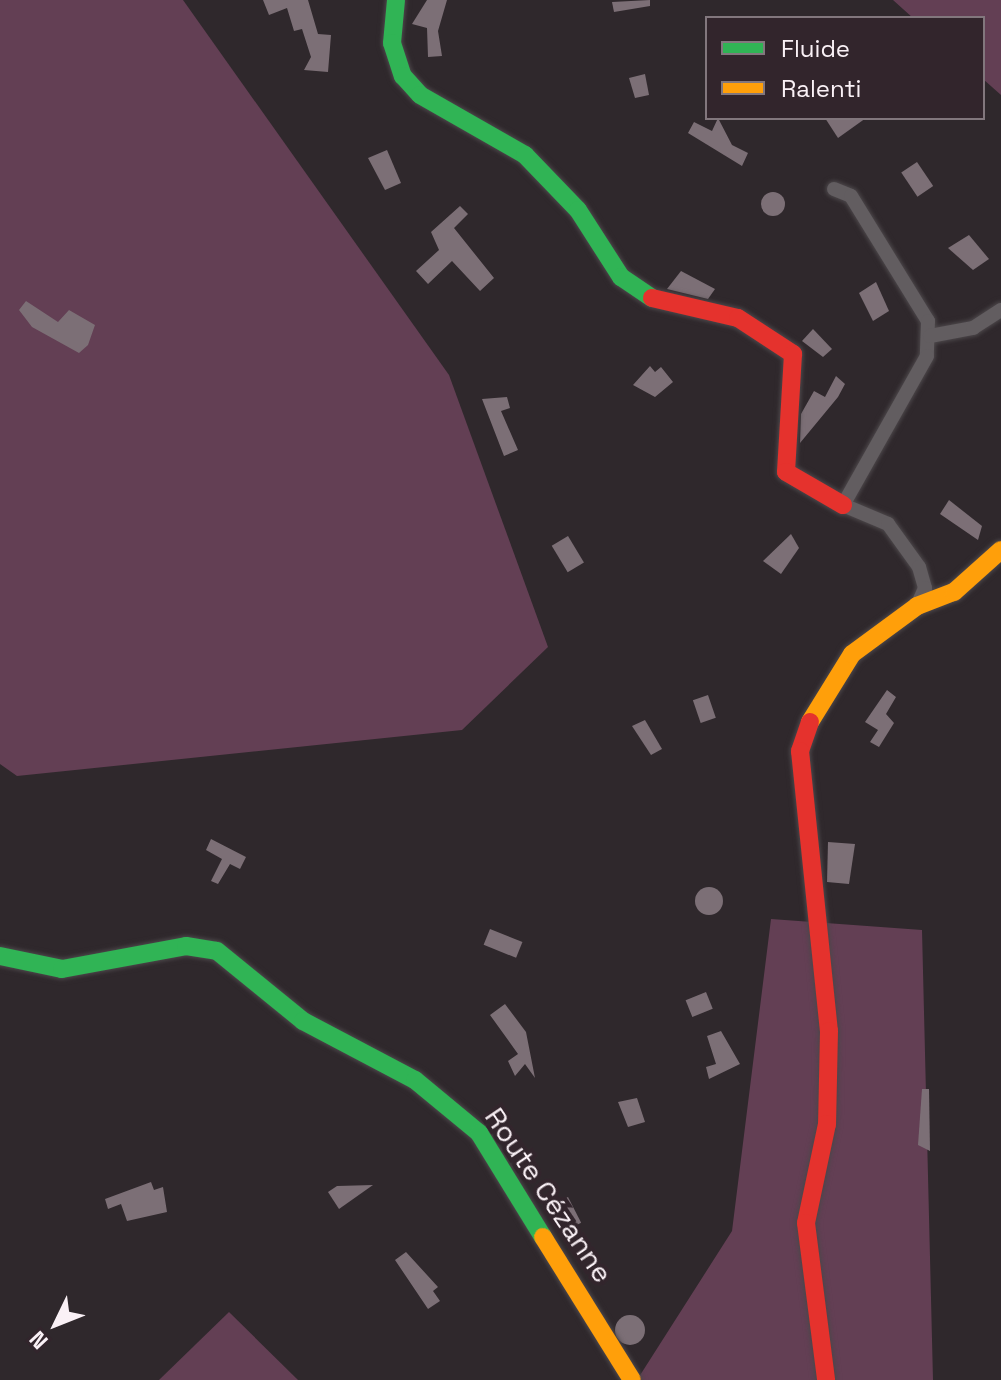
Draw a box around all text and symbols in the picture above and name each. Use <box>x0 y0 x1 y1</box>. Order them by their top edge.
legend <box>705 16 985 120</box>
text: Fluide <box>781 33 850 64</box>
text: Ralenti <box>781 73 861 104</box>
street label: Route Cézanne <box>478 1101 620 1289</box>
north arrow <box>16 1284 96 1364</box>
text: N <box>23 1325 54 1355</box>

